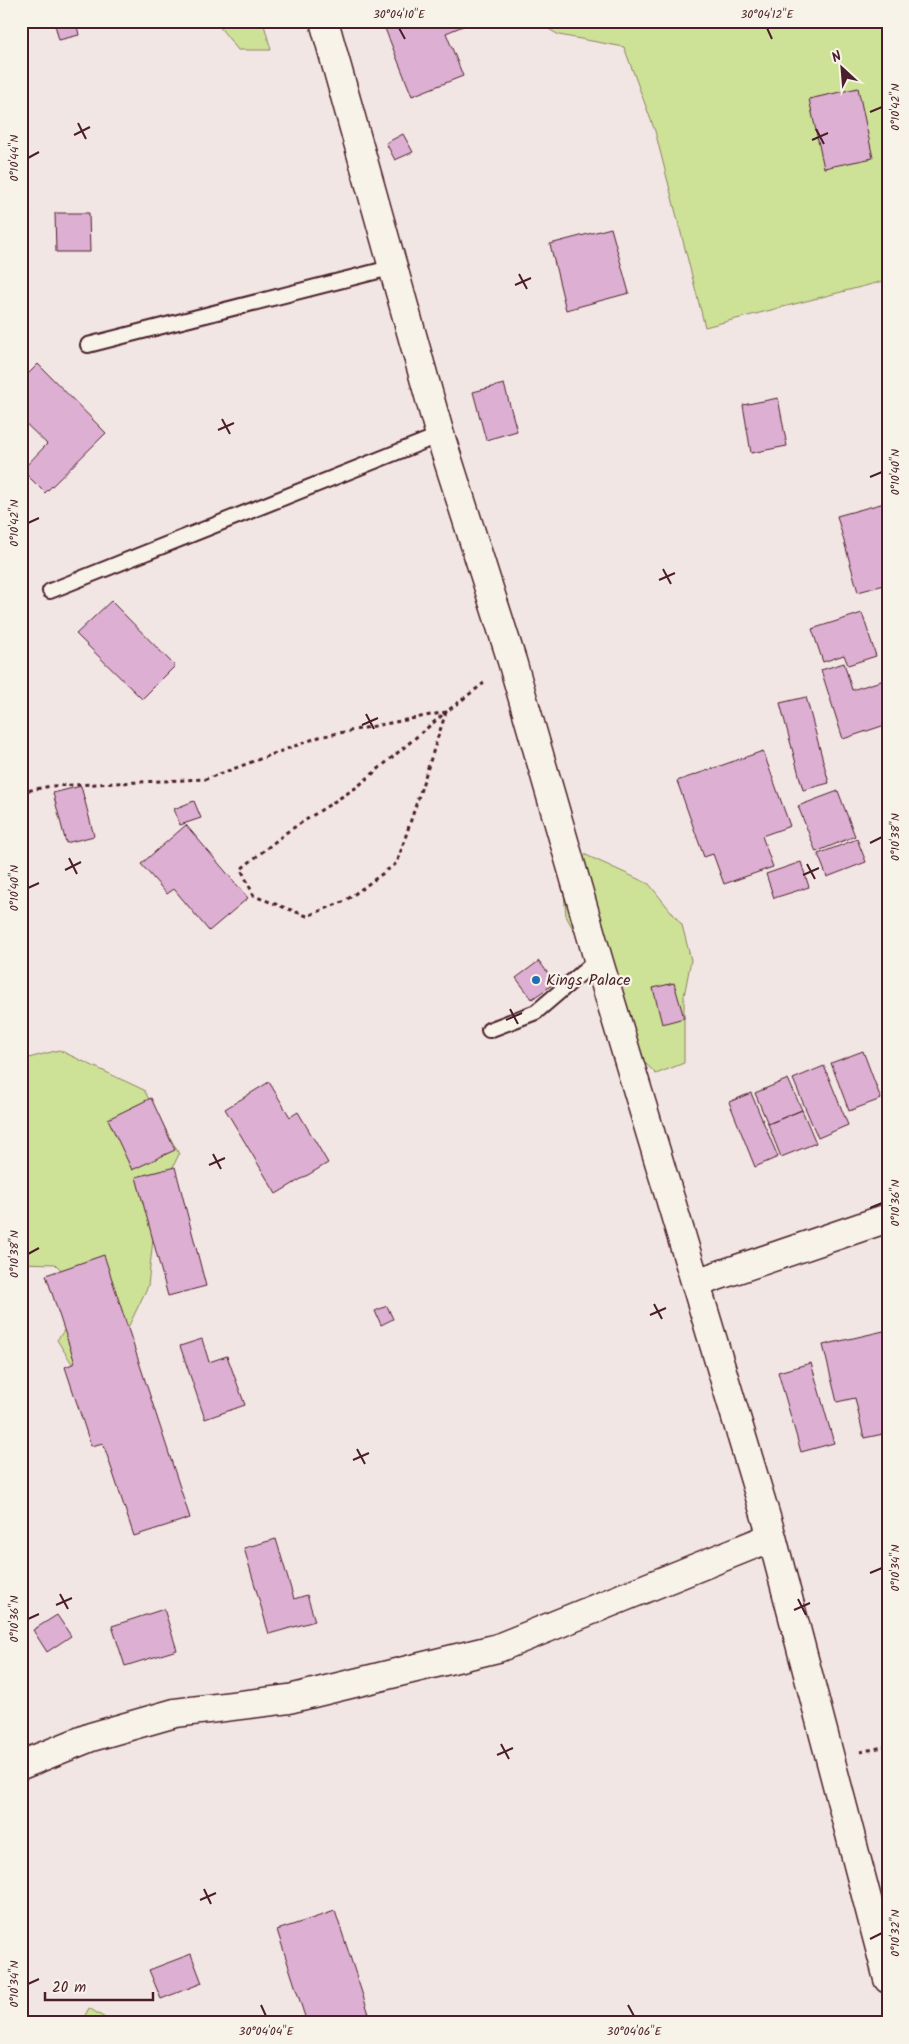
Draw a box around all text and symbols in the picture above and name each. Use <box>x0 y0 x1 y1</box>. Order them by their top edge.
text: 30°04'10"E <box>373 5 426 24</box>
text: 30°04'12"E <box>740 5 794 24</box>
north arrow <box>816 42 866 92</box>
text: N <box>828 45 846 69</box>
text: 0°10'42"N <box>886 83 905 131</box>
text: 0°10'44"N <box>5 135 24 181</box>
text: 0°10'40"N <box>886 449 905 495</box>
text: 0°10'42"N <box>5 499 24 547</box>
text: 0°10'38"N <box>886 813 905 861</box>
text: 0°10'40"N <box>5 865 24 911</box>
place label: Kings Palace <box>546 968 631 993</box>
marker: Kings Palace <box>530 974 542 986</box>
text: 0°10'36"N <box>886 1179 905 1227</box>
text: 0°10'38"N <box>5 1230 24 1278</box>
text: 0°10'34"N <box>886 1544 905 1592</box>
text: 0°10'36"N <box>5 1595 24 1643</box>
text: 0°10'32"N <box>886 1909 905 1957</box>
text: 0°10'34"N <box>5 1960 24 2008</box>
scale bar <box>45 1969 152 2001</box>
text: 20 m <box>52 1976 86 2000</box>
text: 30°04'04"E <box>239 2022 294 2041</box>
text: 30°04'06"E <box>607 2022 662 2041</box>

